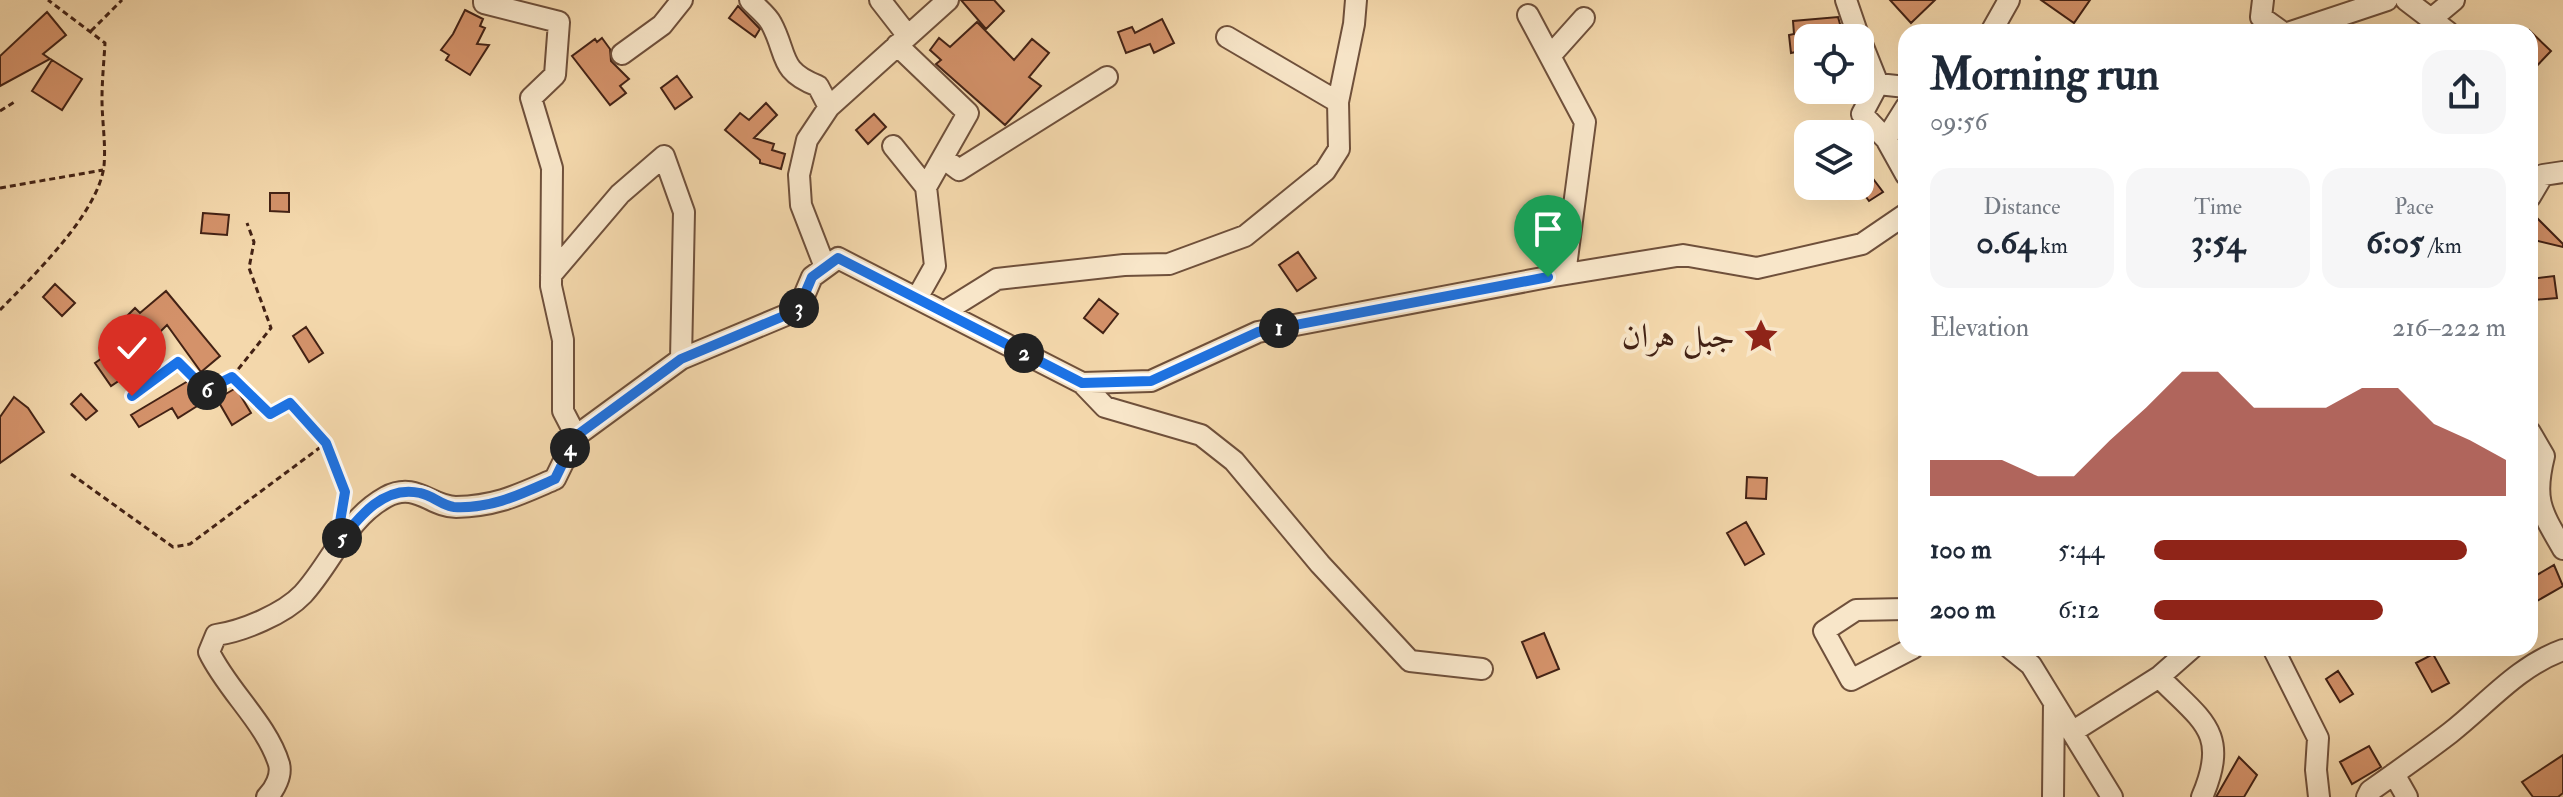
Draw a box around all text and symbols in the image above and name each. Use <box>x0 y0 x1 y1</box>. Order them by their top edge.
map controls <box>1794 24 1874 200</box>
button: locate <box>1794 24 1874 104</box>
text: Morning run <box>1930 48 2159 103</box>
button: share <box>2422 50 2506 134</box>
text: 09:56 <box>1930 106 1988 138</box>
button: layers <box>1794 120 1874 200</box>
text: Distance <box>1984 193 2060 221</box>
text: Time <box>2194 193 2242 221</box>
text: Pace <box>2394 193 2434 221</box>
pin <box>1514 195 1582 277</box>
icon: arrive <box>1526 207 1570 251</box>
text: 0.64 <box>1976 221 2036 264</box>
text: 3:54 <box>2191 221 2245 264</box>
text: 6:05 <box>2366 221 2424 264</box>
text: km <box>2036 232 2068 260</box>
text: /km <box>2424 232 2462 260</box>
pin: 3 <box>779 288 819 328</box>
text: 3 <box>795 294 803 322</box>
pin: 1 <box>1259 308 1299 348</box>
text: Elevation <box>1930 312 2029 344</box>
text: 216–222 m <box>2392 312 2506 344</box>
pin <box>98 314 166 396</box>
text: 1 <box>1275 314 1283 342</box>
place label: جبل هران <box>1622 315 1735 359</box>
place icon: جبل هران <box>1742 317 1780 355</box>
icon: check <box>110 326 154 370</box>
pin: 2 <box>1004 333 1044 373</box>
text: 2 <box>1018 339 1030 367</box>
pin: 6 <box>187 370 227 410</box>
text: 6 <box>201 376 213 404</box>
pin: 4 <box>550 428 590 468</box>
text: 4 <box>564 434 576 462</box>
pin: 5 <box>322 518 362 558</box>
text: 5 <box>337 524 347 552</box>
text: 100 m <box>1930 534 1991 566</box>
text: 5:44 <box>2058 534 2104 566</box>
text: 200 m <box>1930 594 1995 626</box>
text: 6:12 <box>2058 594 2100 626</box>

